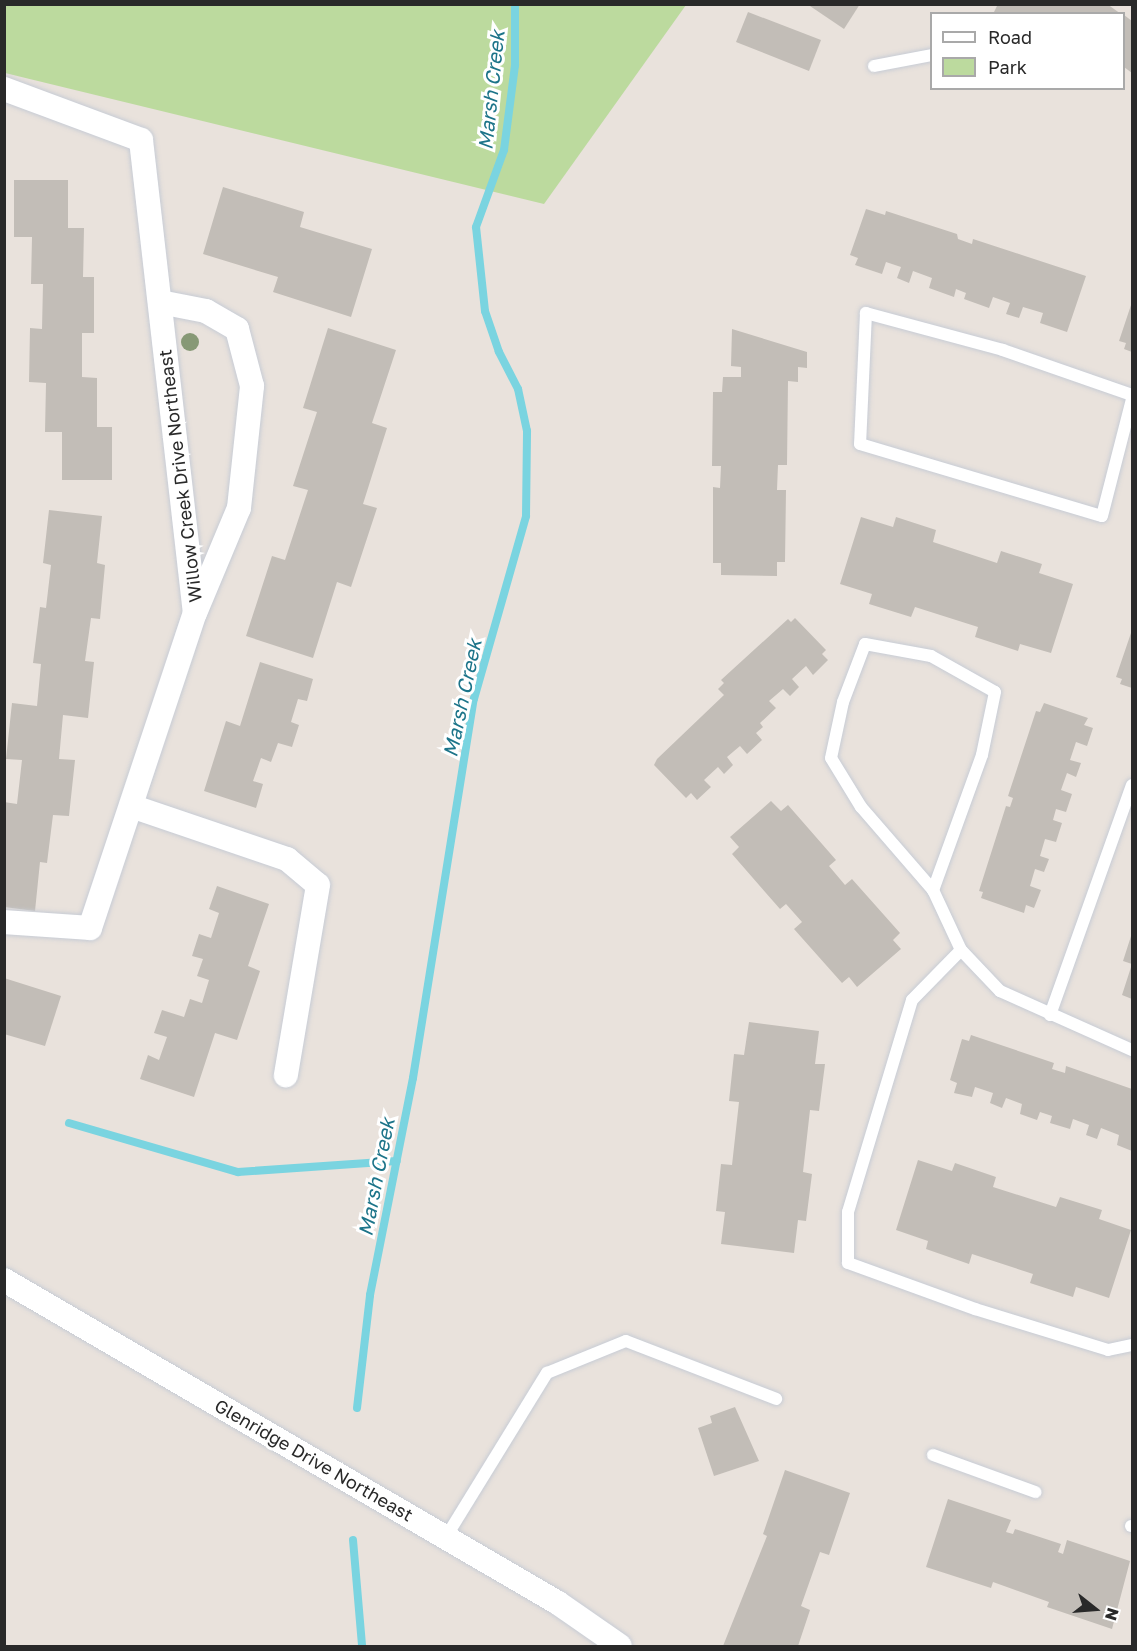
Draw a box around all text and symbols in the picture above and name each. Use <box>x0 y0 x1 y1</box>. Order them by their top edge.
legend <box>930 12 1125 90</box>
text: Road <box>988 26 1032 48</box>
water label: Marsh Creek <box>473 29 509 151</box>
text: Park <box>988 56 1027 78</box>
street label: Willow Creek Drive Northeast <box>154 348 206 604</box>
water label: Marsh Creek <box>438 637 486 759</box>
water label: Marsh Creek <box>353 1116 399 1238</box>
street label: Glenridge Drive Northeast <box>211 1394 417 1526</box>
north arrow <box>1065 1579 1125 1639</box>
text: N <box>1101 1606 1124 1623</box>

